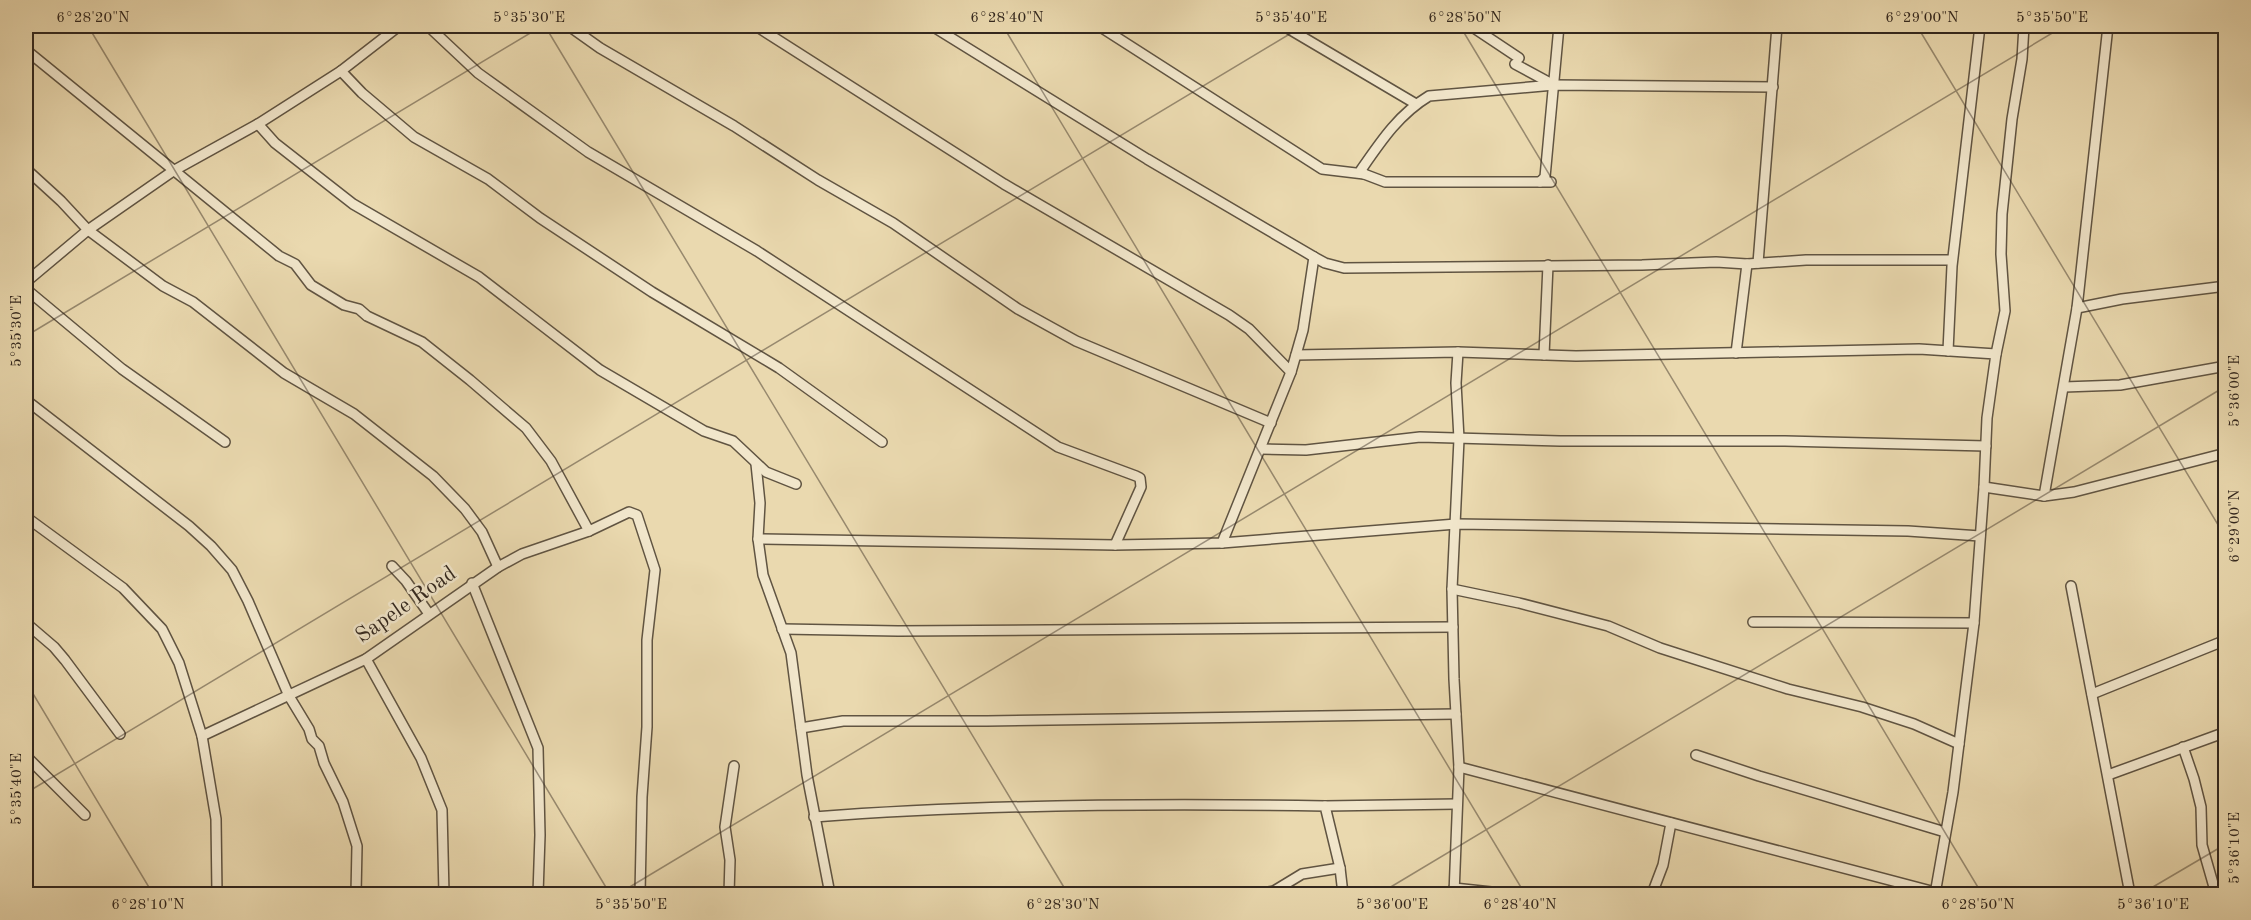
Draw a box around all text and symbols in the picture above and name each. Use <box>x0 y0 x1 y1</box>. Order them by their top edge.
text: 6°28'20"N <box>56 11 130 26</box>
text: 5°35'30"E <box>493 11 565 26</box>
text: 6°28'40"N <box>970 11 1044 26</box>
text: 5°35'40"E <box>1255 11 1327 26</box>
text: 6°28'50"N <box>1428 11 1502 26</box>
text: 6°29'00"N <box>1885 11 1959 26</box>
text: 5°35'50"E <box>2016 11 2088 26</box>
text: 5°35'30"E <box>10 295 25 367</box>
text: 5°36'00"E <box>2228 355 2243 427</box>
text: 6°29'00"N <box>2228 489 2243 563</box>
street label: Sapele Road <box>352 562 460 648</box>
text: 5°35'40"E <box>10 753 25 825</box>
text: 5°36'10"E <box>2228 812 2243 884</box>
text: 6°28'10"N <box>111 898 185 913</box>
text: 5°35'50"E <box>595 898 667 913</box>
text: 6°28'30"N <box>1026 898 1100 913</box>
text: 5°36'00"E <box>1356 898 1428 913</box>
text: 6°28'40"N <box>1483 898 1557 913</box>
text: 6°28'50"N <box>1941 898 2015 913</box>
text: 5°36'10"E <box>2117 898 2189 913</box>

